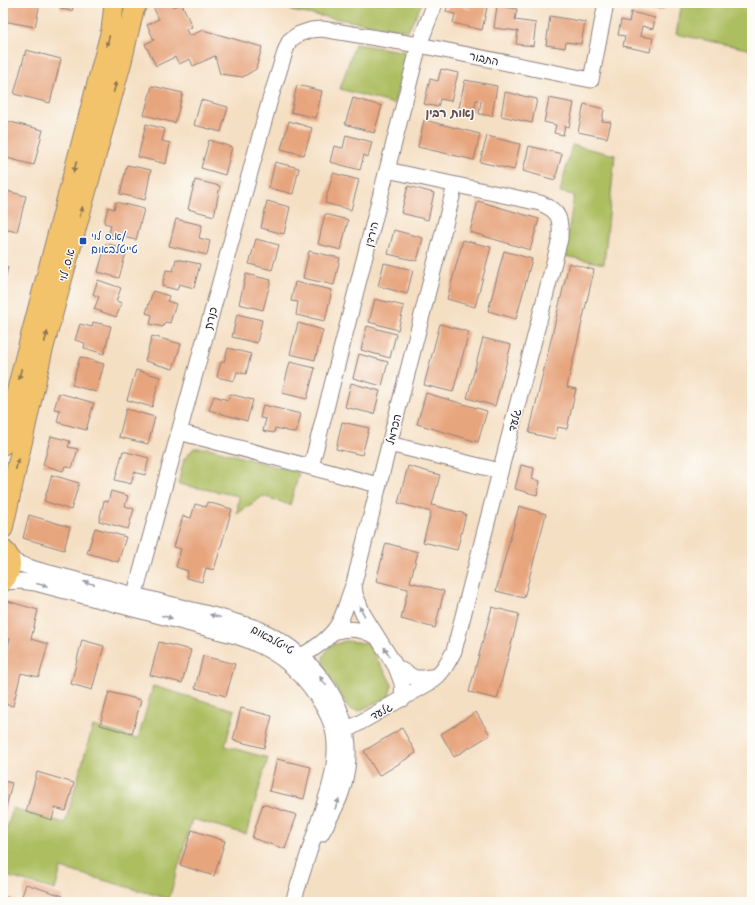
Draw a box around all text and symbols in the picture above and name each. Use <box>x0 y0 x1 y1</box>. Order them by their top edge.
one-way arrow <box>104 35 110 48</box>
street label: התבור <box>468 47 500 69</box>
one-way arrow <box>112 80 118 92</box>
district label: נאות רבין <box>426 103 475 121</box>
one-way arrow <box>71 161 77 173</box>
one-way arrow <box>78 206 84 218</box>
street label: הירדן <box>360 220 382 248</box>
place label: א.ס לוי/ טייטלבאום <box>91 227 138 257</box>
marker: א.ס לוי/ טייטלבאום <box>78 236 88 246</box>
street label: א.ס. לוי <box>53 246 79 283</box>
street label: כנרת <box>199 305 221 331</box>
one-way arrow <box>44 331 50 344</box>
one-way arrow <box>17 368 23 380</box>
street label: גלעד <box>503 406 525 433</box>
street label: הכרמל <box>381 412 405 446</box>
one-way arrow <box>14 458 20 470</box>
one-way arrow <box>83 580 95 586</box>
one-way arrow <box>36 582 48 588</box>
one-way arrow <box>359 606 365 617</box>
one-way arrow <box>209 612 221 618</box>
one-way arrow <box>161 615 174 621</box>
street label: טייטלבאום <box>248 620 298 658</box>
one-way arrow <box>383 646 390 658</box>
one-way arrow <box>319 676 327 687</box>
street label: גלעד <box>367 698 395 724</box>
one-way arrow <box>334 798 340 809</box>

